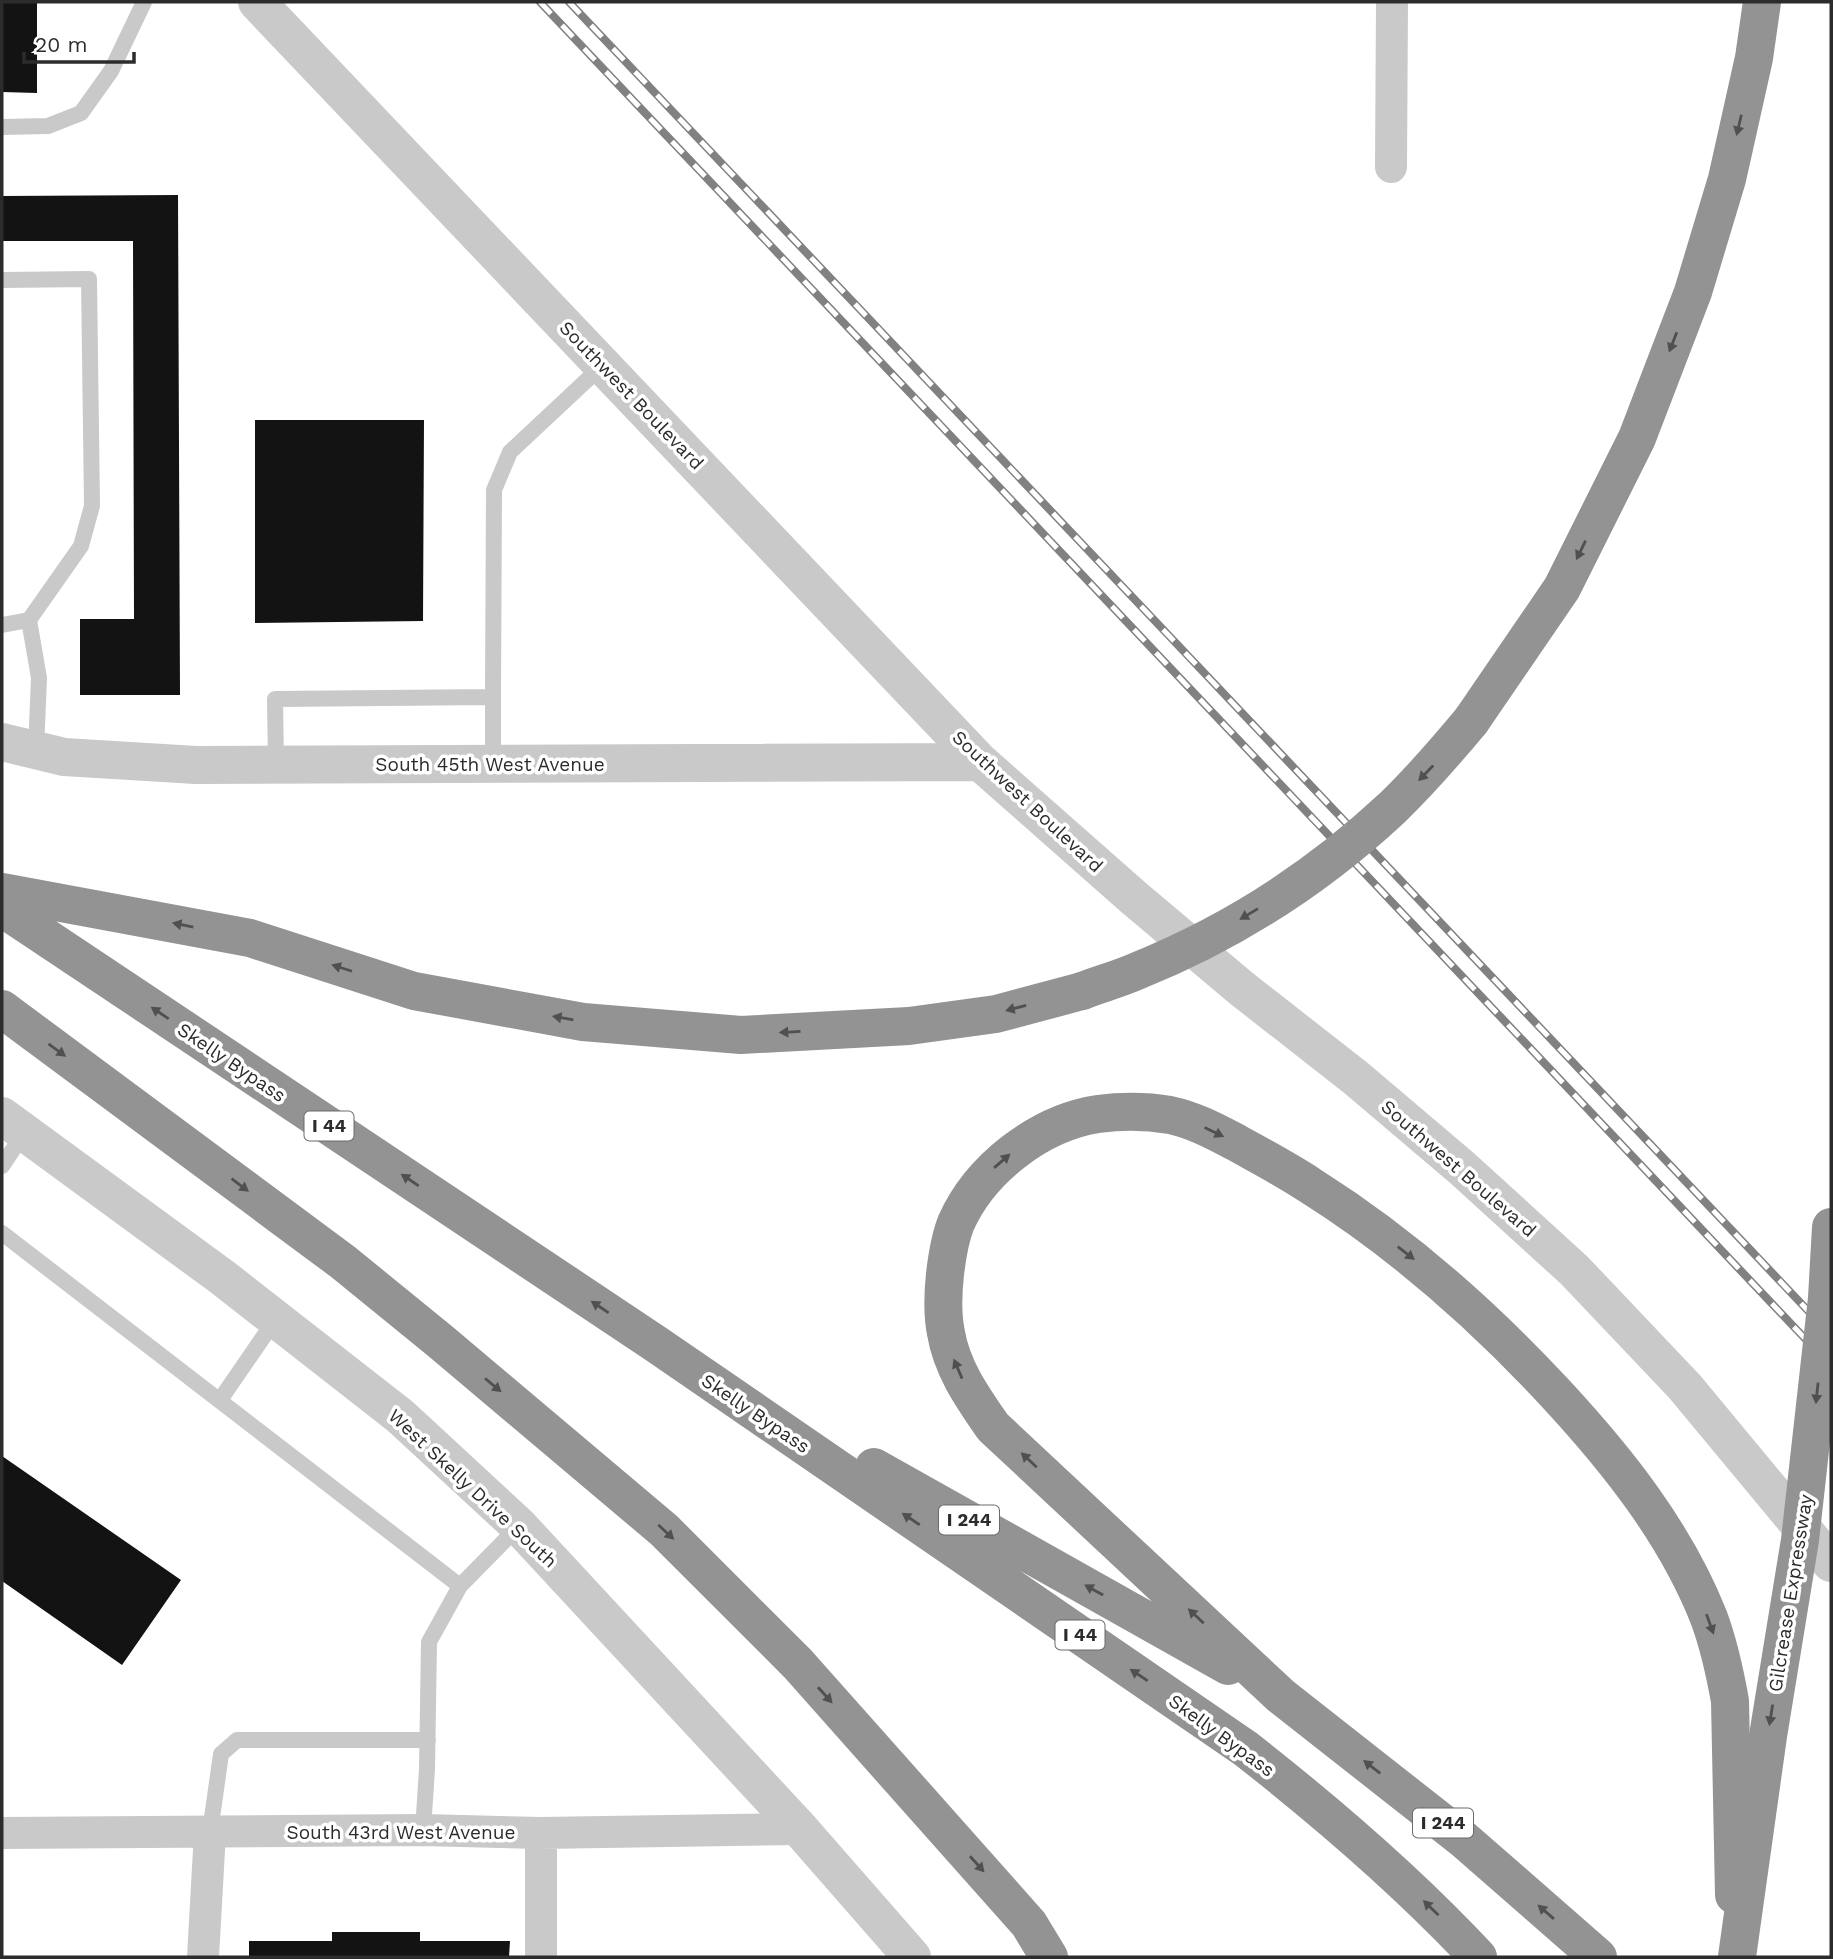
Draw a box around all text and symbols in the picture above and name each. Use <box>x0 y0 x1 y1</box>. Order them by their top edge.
scale bar <box>24 21 135 65</box>
text: 20 m <box>35 32 87 57</box>
one-way arrow <box>1733 114 1744 136</box>
street label: Southwest Boulevard <box>555 316 709 474</box>
one-way arrow <box>1668 332 1679 353</box>
one-way arrow <box>1576 540 1587 560</box>
street label: Southwest Boulevard <box>948 726 1108 877</box>
street label: South 45th West Avenue <box>375 753 605 776</box>
one-way arrow <box>1418 764 1435 781</box>
one-way arrow <box>1240 908 1259 921</box>
one-way arrow <box>171 920 193 931</box>
one-way arrow <box>331 962 352 973</box>
one-way arrow <box>1005 1004 1026 1014</box>
one-way arrow <box>151 1006 169 1020</box>
one-way arrow <box>552 1012 574 1023</box>
street label: Skelly Bypass <box>173 1018 290 1107</box>
one-way arrow <box>779 1027 801 1038</box>
one-way arrow <box>48 1043 66 1057</box>
street label: Southwest Boulevard <box>1377 1095 1541 1242</box>
road number: I 44 <box>304 1112 354 1140</box>
one-way arrow <box>1204 1126 1224 1137</box>
one-way arrow <box>994 1154 1011 1169</box>
one-way arrow <box>401 1173 419 1187</box>
one-way arrow <box>230 1178 249 1192</box>
one-way arrow <box>1396 1246 1414 1261</box>
one-way arrow <box>590 1300 609 1313</box>
one-way arrow <box>952 1359 964 1379</box>
street label: Skelly Bypass <box>697 1369 814 1458</box>
one-way arrow <box>484 1377 501 1392</box>
one-way arrow <box>1811 1382 1822 1404</box>
street label: West Skelly Drive South <box>384 1404 562 1573</box>
one-way arrow <box>1021 1453 1038 1469</box>
street label: Gilcrease Expressway <box>1764 1493 1817 1693</box>
road number: I 244 <box>939 1506 999 1534</box>
one-way arrow <box>901 1513 920 1526</box>
one-way arrow <box>657 1524 674 1540</box>
one-way arrow <box>1084 1584 1103 1596</box>
one-way arrow <box>1187 1607 1204 1624</box>
one-way arrow <box>1705 1613 1716 1634</box>
road number: I 44 <box>1056 1620 1104 1650</box>
one-way arrow <box>1129 1669 1148 1682</box>
one-way arrow <box>817 1686 833 1704</box>
street label: Skelly Bypass <box>1164 1689 1279 1782</box>
one-way arrow <box>1765 1704 1776 1726</box>
one-way arrow <box>1363 1759 1381 1774</box>
road number: I 244 <box>1413 1809 1473 1838</box>
street label: South 43rd West Avenue <box>286 1821 516 1844</box>
one-way arrow <box>968 1856 984 1873</box>
one-way arrow <box>1422 1900 1440 1916</box>
one-way arrow <box>1538 1905 1555 1920</box>

